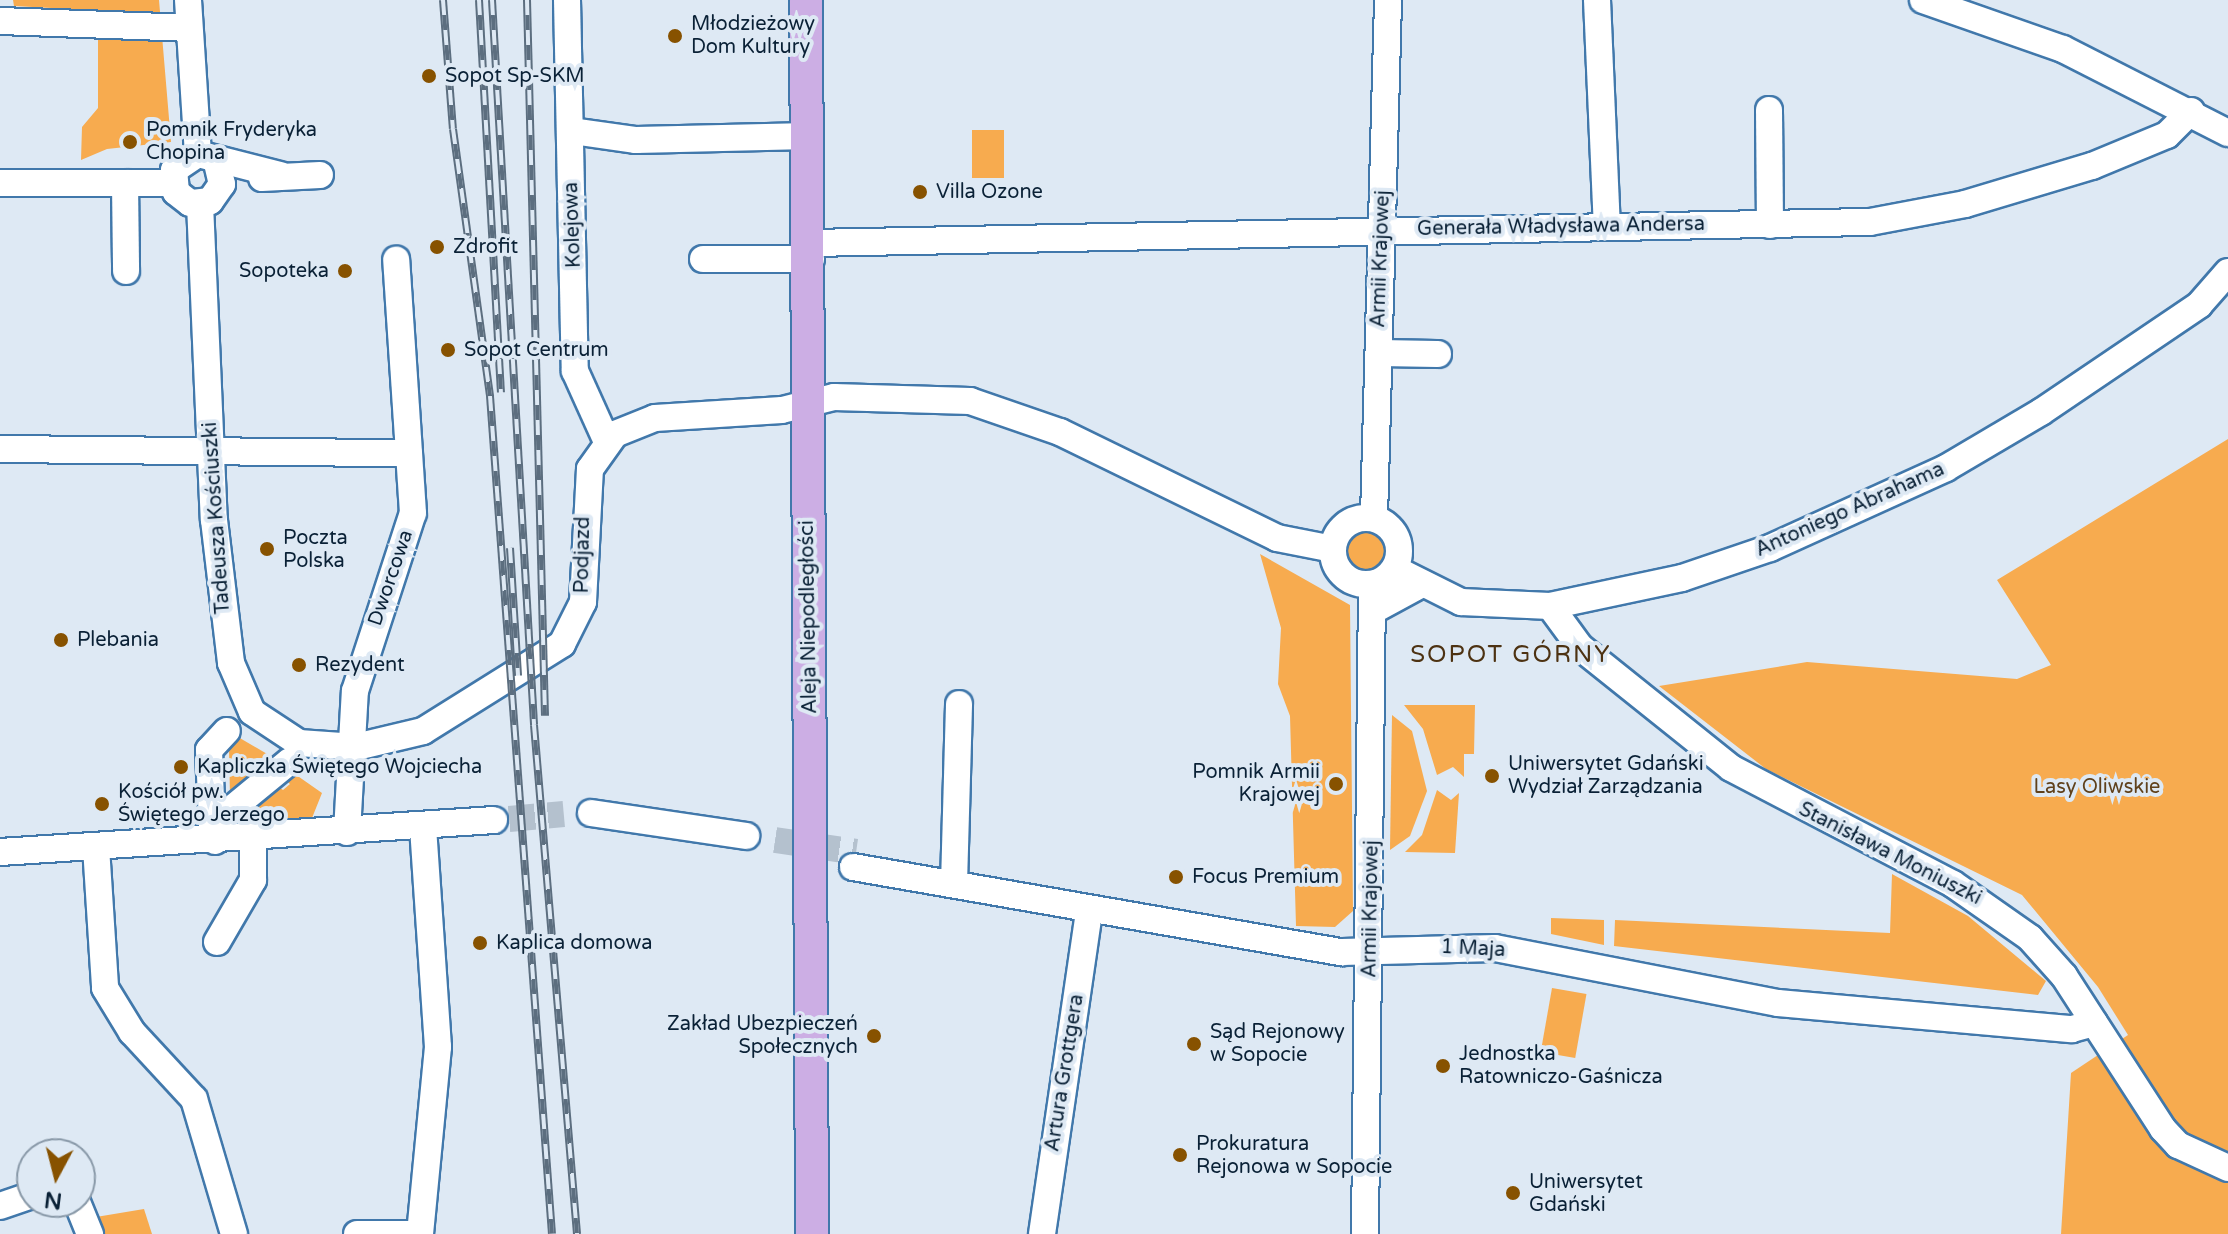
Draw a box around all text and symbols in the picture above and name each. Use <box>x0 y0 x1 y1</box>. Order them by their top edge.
place label: Młodzieżowy Dom Kultury <box>691 12 815 59</box>
marker: Młodzieżowy Dom Kultury <box>666 27 684 45</box>
place label: Sopot Sp-SKM <box>445 64 585 88</box>
marker: Sopot Sp-SKM <box>420 67 438 85</box>
place label: Pomnik Fryderyka Chopina <box>146 118 317 165</box>
marker: Pomnik Fryderyka Chopina <box>121 133 139 151</box>
place label: Villa Ozone <box>936 180 1043 204</box>
street label: Kolejowa <box>560 182 586 268</box>
marker: Villa Ozone <box>911 183 929 201</box>
street label: Armii Krajowej <box>1367 190 1395 328</box>
street label: Generała Władysława Andersa <box>1417 212 1705 242</box>
place label: Zdrofit <box>453 235 518 259</box>
marker: Zdrofit <box>428 238 446 256</box>
place label: Sopoteka <box>239 259 329 283</box>
marker: Sopoteka <box>336 262 354 280</box>
place label: Sopot Centrum <box>464 338 609 362</box>
marker: Sopot Centrum <box>439 341 457 359</box>
street label: Tadeusza Kościuszki <box>198 421 236 615</box>
street label: Antoniego Abrahama <box>1752 458 1948 562</box>
street label: Podjazd <box>570 516 596 594</box>
street label: Aleja Niepodległości <box>795 520 823 714</box>
place label: Poczta Polska <box>283 526 348 573</box>
street label: Dworcowa <box>363 527 419 629</box>
marker: Poczta Polska <box>258 540 276 558</box>
place label: Plebania <box>77 628 159 652</box>
marker: Plebania <box>52 631 70 649</box>
district label: SOPOT GÓRNY <box>1410 641 1612 669</box>
place label: Rezydent <box>315 653 405 677</box>
marker: Rezydent <box>290 656 308 674</box>
place label: Uniwersytet Gdański Wydział Zarządzania <box>1508 752 1704 799</box>
place label: Kapliczka Świętego Wojciecha <box>197 755 482 779</box>
marker: Kapliczka Świętego Wojciecha <box>172 758 190 776</box>
place label: Pomnik Armii Krajowej <box>1192 760 1320 807</box>
marker: Uniwersytet Gdański Wydział Zarządzania <box>1483 767 1501 785</box>
marker: Pomnik Armii Krajowej <box>1327 775 1345 793</box>
park label: Lasy Oliwskie <box>2034 775 2160 799</box>
place label: Kościół pw. Świętego Jerzego <box>118 780 285 827</box>
marker: Kościół pw. Świętego Jerzego <box>93 795 111 813</box>
street label: Stanisława Moniuszki <box>1795 797 1985 911</box>
street label: Armii Krajowej <box>1358 840 1384 978</box>
place label: Focus Premium <box>1192 865 1339 889</box>
marker: Focus Premium <box>1167 868 1185 886</box>
place label: Kaplica domowa <box>496 931 652 955</box>
marker: Kaplica domowa <box>471 934 489 952</box>
street label: 1 Maja <box>1440 935 1506 963</box>
street label: Artura Grottgera <box>1041 993 1089 1153</box>
place label: Zakład Ubezpieczeń Społecznych <box>667 1012 858 1059</box>
place label: Sąd Rejonowy w Sopocie <box>1210 1020 1345 1067</box>
marker: Zakład Ubezpieczeń Społecznych <box>865 1027 883 1045</box>
marker: Sąd Rejonowy w Sopocie <box>1185 1035 1203 1053</box>
place label: Jednostka Ratowniczo-Gaśnicza <box>1459 1042 1663 1089</box>
marker: Jednostka Ratowniczo-Gaśnicza <box>1434 1057 1452 1075</box>
place label: Prokuratura Rejonowa w Sopocie <box>1196 1132 1392 1179</box>
north arrow <box>16 1138 96 1218</box>
marker: Prokuratura Rejonowa w Sopocie <box>1171 1146 1189 1164</box>
place label: Uniwersytet Gdański <box>1529 1170 1643 1217</box>
marker: Uniwersytet Gdański <box>1504 1184 1522 1202</box>
text: N <box>43 1186 64 1214</box>

